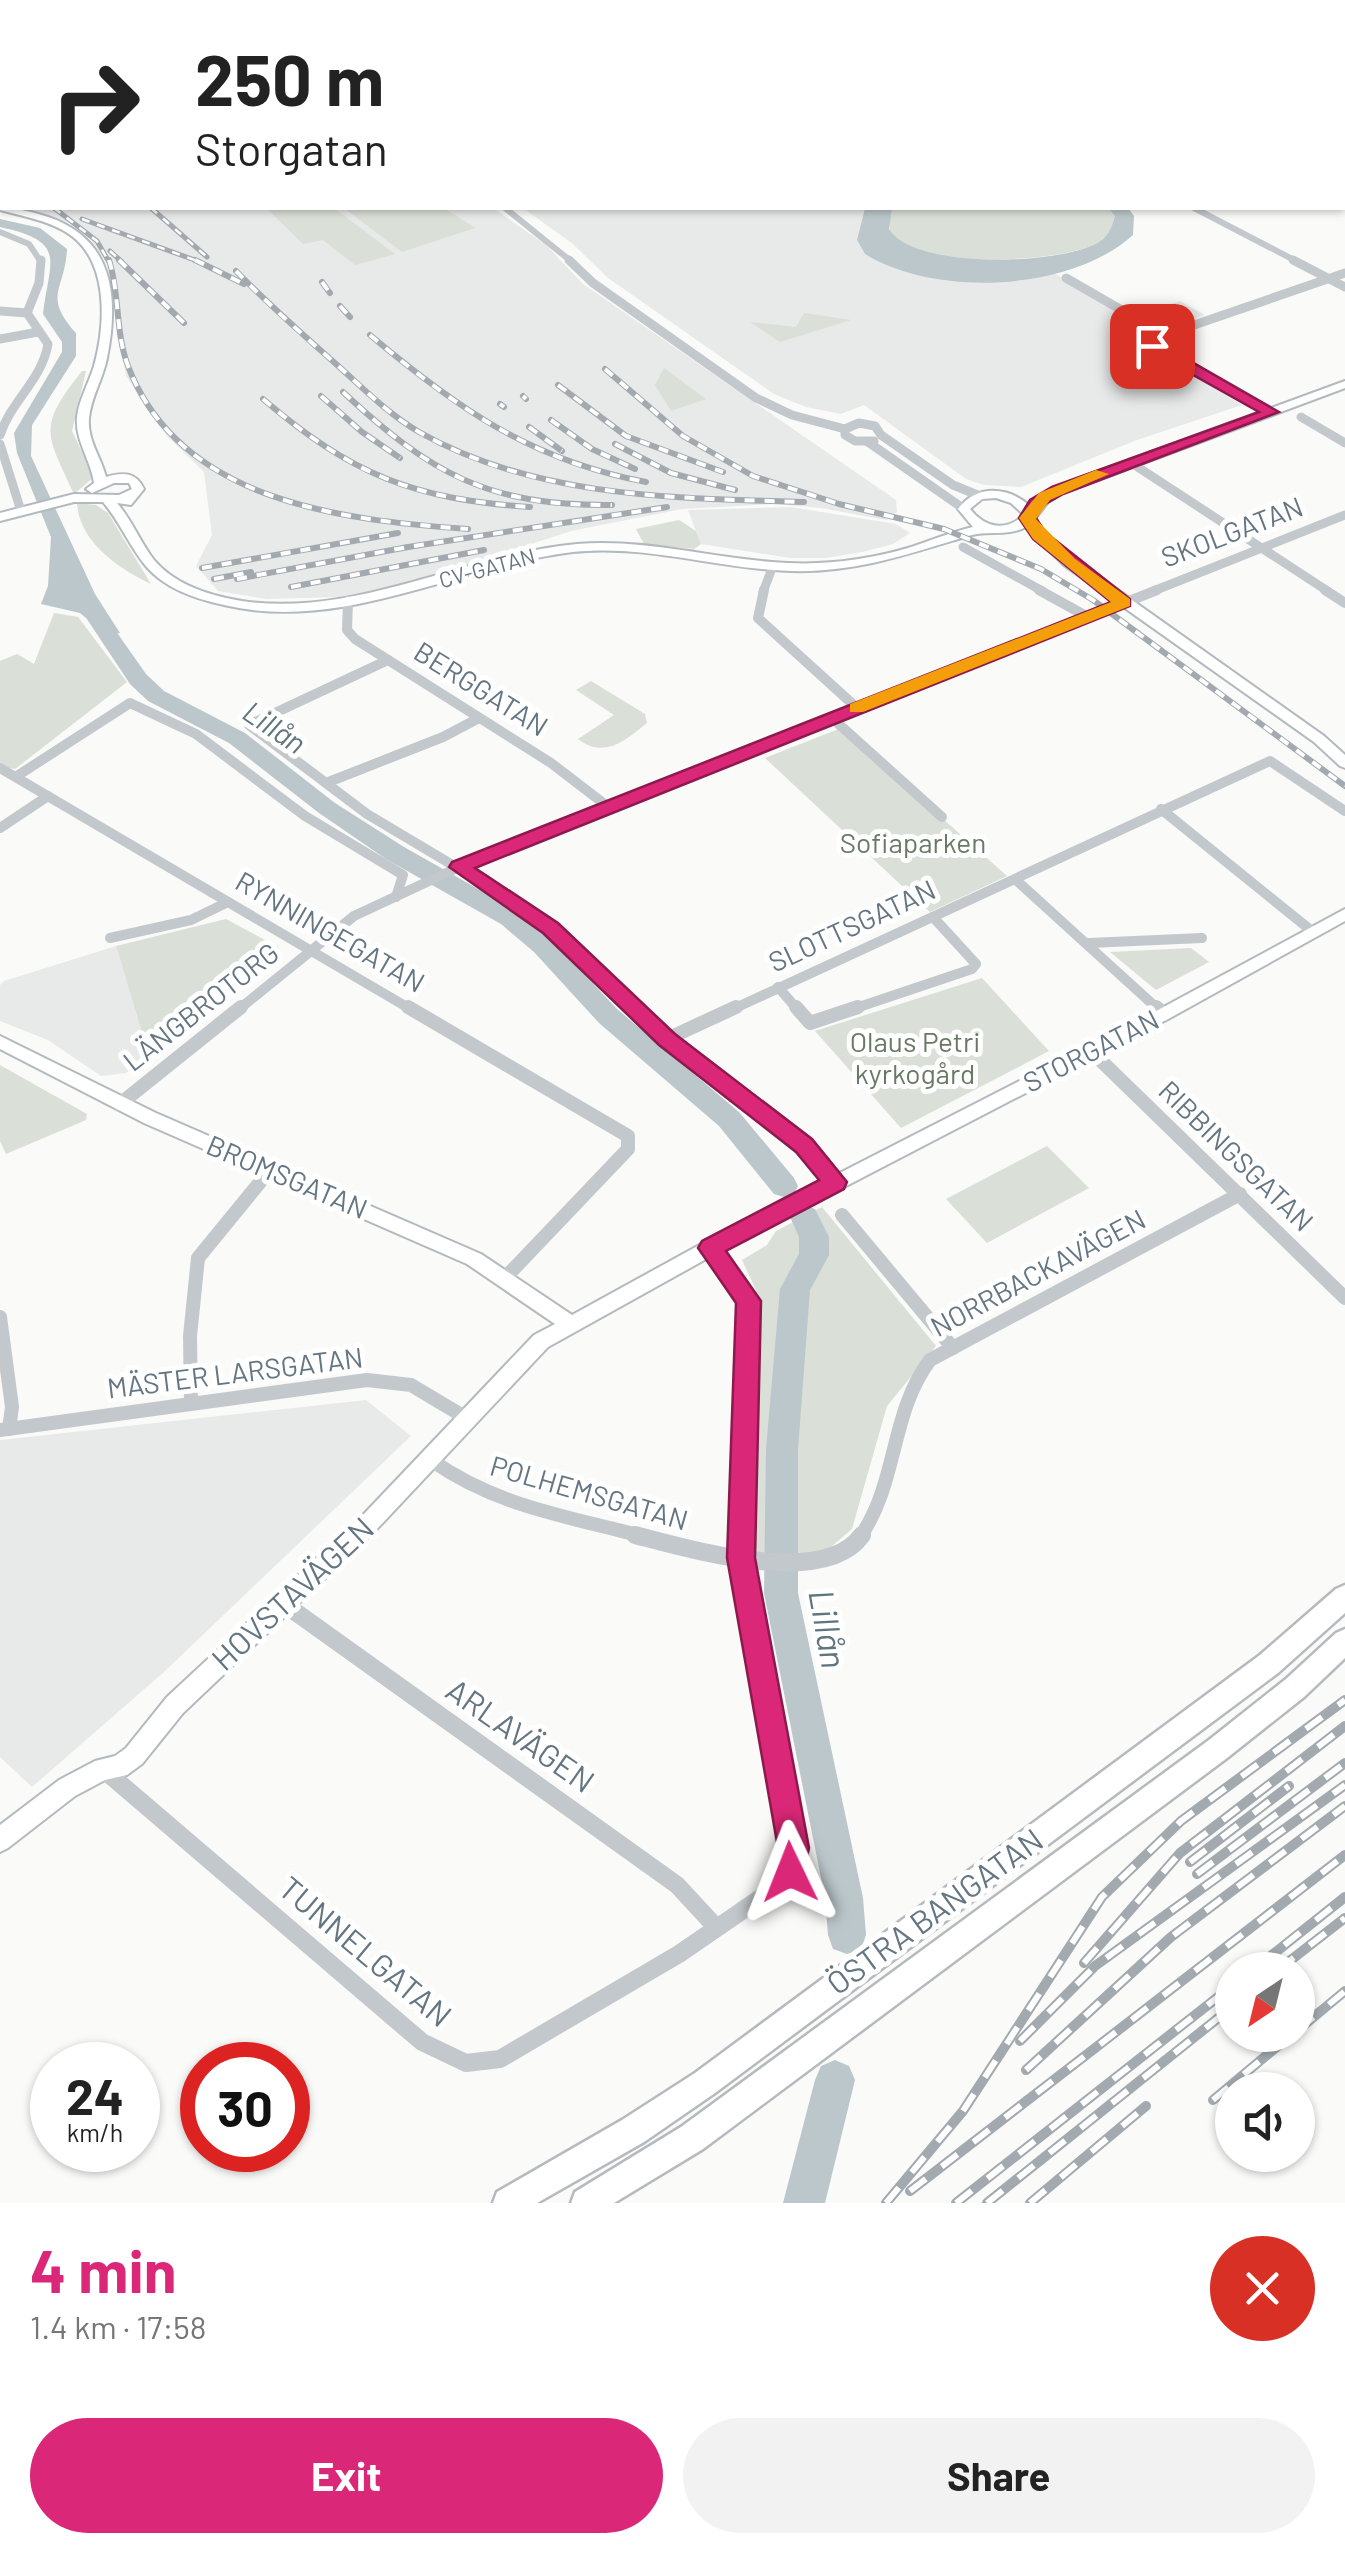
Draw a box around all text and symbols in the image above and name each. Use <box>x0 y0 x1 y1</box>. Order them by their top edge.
text: 250 m <box>195 36 384 120</box>
icon: right <box>30 40 160 170</box>
text: Storgatan <box>195 121 388 175</box>
pin <box>1110 304 1195 389</box>
icon: arrive <box>1125 319 1180 374</box>
street label: SKOLGATAN <box>1156 489 1307 574</box>
street label: CV-GATAN <box>436 542 538 592</box>
street label: BERGGATAN <box>408 634 555 743</box>
water label: Lillån <box>237 692 313 760</box>
park label: Sofiaparken <box>840 825 986 859</box>
street label: RYNNINGEGATAN <box>230 863 431 999</box>
street label: SLOTTSGATAN <box>763 872 940 979</box>
street label: LÄNGBROTORG <box>116 935 285 1078</box>
street label: STORGATAN <box>1017 1001 1164 1099</box>
park label: Olaus Petri kyrkogård <box>850 1024 980 1090</box>
street label: RIBBINGSGATAN <box>1152 1073 1321 1238</box>
street label: BROMSGATAN <box>202 1127 373 1225</box>
street label: NORRBACKAVÄGEN <box>924 1201 1151 1343</box>
street label: MÄSTER LARSGATAN <box>105 1339 365 1405</box>
street label: POLHEMSGATAN <box>486 1448 692 1537</box>
street label: HOVSTAVÄGEN <box>203 1508 380 1677</box>
water label: Lillån <box>801 1586 857 1671</box>
street label: ARLAVÄGEN <box>440 1669 602 1799</box>
street label: ÖSTRA BANGATAN <box>818 1819 1049 2001</box>
position arrow <box>738 1820 842 1924</box>
street label: TUNNELGATAN <box>272 1867 460 2034</box>
north arrow <box>1215 1952 1315 2052</box>
map controls <box>1215 1952 1315 2172</box>
speed limit sign: 30 <box>180 2042 310 2172</box>
text: 24 <box>66 2065 124 2125</box>
button: sound <box>1215 2072 1315 2172</box>
text: km/h <box>67 2117 123 2147</box>
text: 4 min <box>30 2233 177 2305</box>
button: close <box>1210 2236 1315 2341</box>
text: 1.4 km · 17:58 <box>30 2307 206 2345</box>
button: Exit <box>30 2418 663 2533</box>
button: Share <box>683 2418 1315 2533</box>

